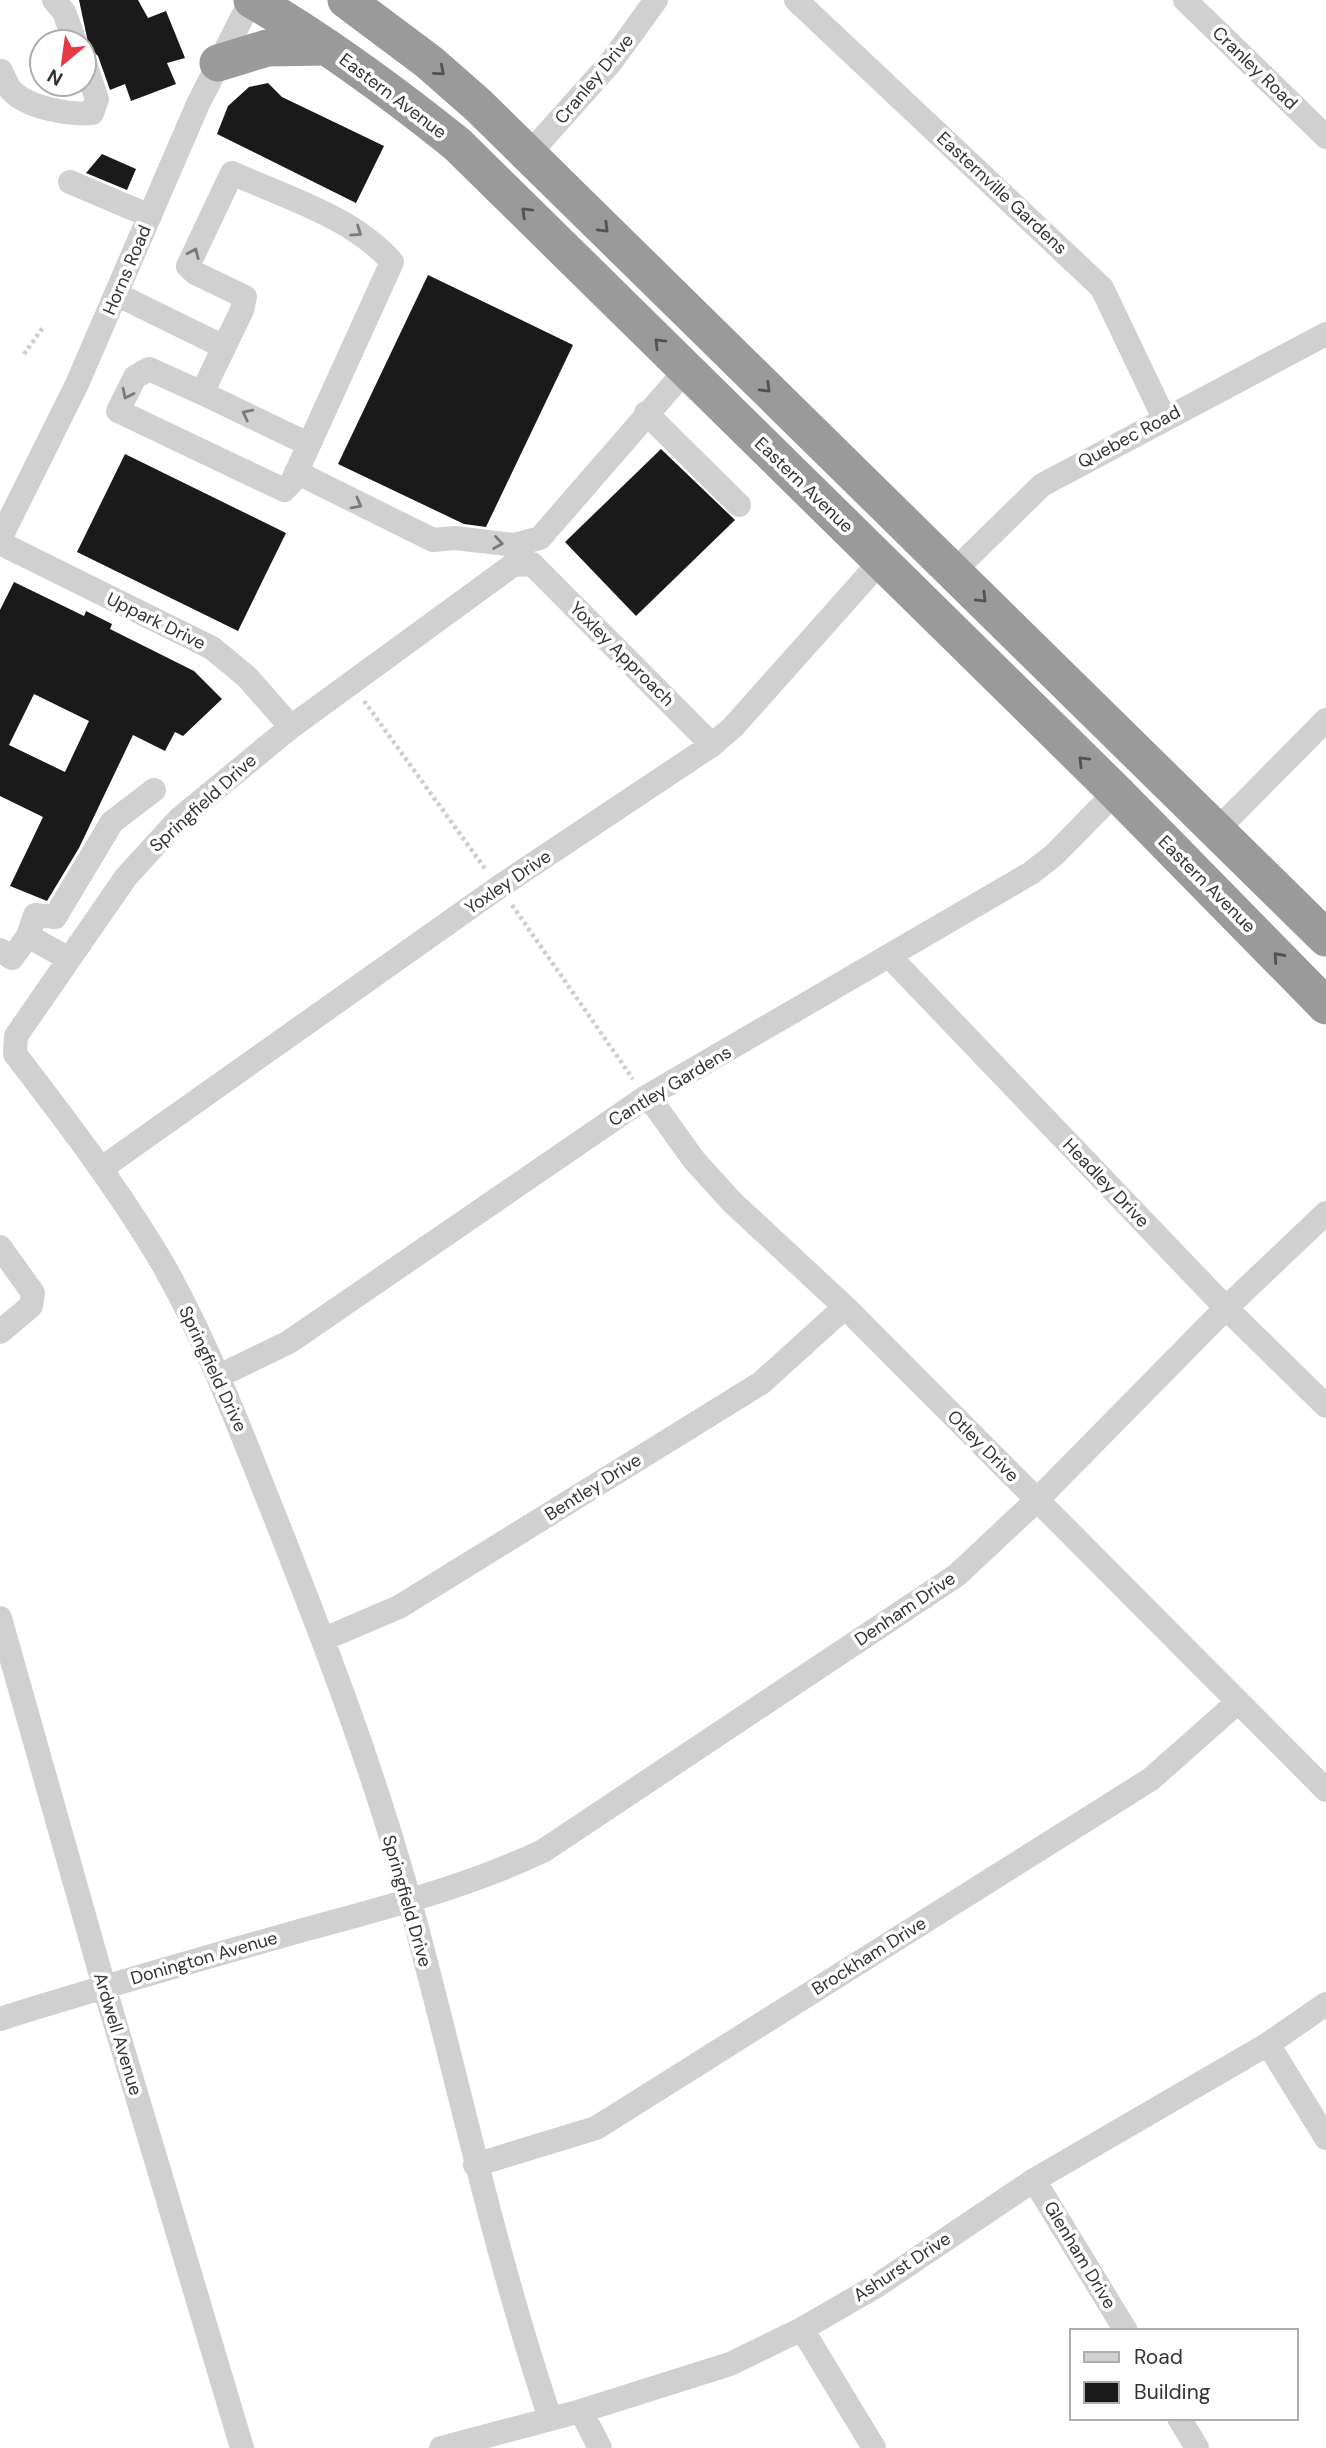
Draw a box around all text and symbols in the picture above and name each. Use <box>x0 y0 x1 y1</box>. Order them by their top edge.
street label: Cranley Road <box>1207 21 1303 115</box>
north arrow <box>28 28 98 98</box>
street label: Cranley Drive <box>549 29 639 129</box>
street label: Eastern Avenue <box>334 48 452 144</box>
text: N <box>43 63 67 92</box>
one-way arrow <box>431 63 444 75</box>
street label: Easternville Gardens <box>932 126 1072 260</box>
one-way arrow <box>522 207 535 220</box>
one-way arrow <box>596 220 609 233</box>
street label: Horns Road <box>97 221 157 319</box>
one-way arrow <box>349 224 362 237</box>
one-way arrow <box>186 248 200 260</box>
one-way arrow <box>655 339 668 352</box>
one-way arrow <box>758 379 771 392</box>
one-way arrow <box>121 387 135 399</box>
street label: Quebec Road <box>1074 400 1184 474</box>
one-way arrow <box>242 409 254 423</box>
street label: Eastern Avenue <box>749 432 859 538</box>
one-way arrow <box>350 495 362 509</box>
one-way arrow <box>492 535 504 550</box>
street label: Uppark Drive <box>103 587 209 655</box>
one-way arrow <box>973 590 986 603</box>
street label: Yoxley Approach <box>564 596 680 712</box>
street label: Springfield Drive <box>144 749 262 857</box>
one-way arrow <box>1079 756 1092 769</box>
street label: Eastern Avenue <box>1153 830 1261 938</box>
street label: Yoxley Drive <box>460 844 556 920</box>
one-way arrow <box>1274 952 1286 965</box>
street label: Cantley Gardens <box>604 1040 736 1132</box>
street label: Headley Drive <box>1057 1133 1155 1233</box>
street label: Springfield Drive <box>173 1302 253 1436</box>
street label: Otley Drive <box>942 1405 1024 1487</box>
street label: Bentley Drive <box>540 1448 646 1526</box>
street label: Denham Drive <box>850 1566 960 1652</box>
street label: Springfield Drive <box>377 1832 437 1970</box>
street label: Brockham Drive <box>807 1911 931 2001</box>
street label: Donington Avenue <box>128 1926 280 1990</box>
street label: Ardwell Avenue <box>88 1970 148 2098</box>
street label: Glenham Drive <box>1038 2197 1122 2313</box>
street label: Ashurst Drive <box>849 2227 955 2307</box>
legend <box>1070 2329 1298 2420</box>
text: Road <box>1134 2343 1183 2371</box>
text: Building <box>1134 2378 1211 2406</box>

